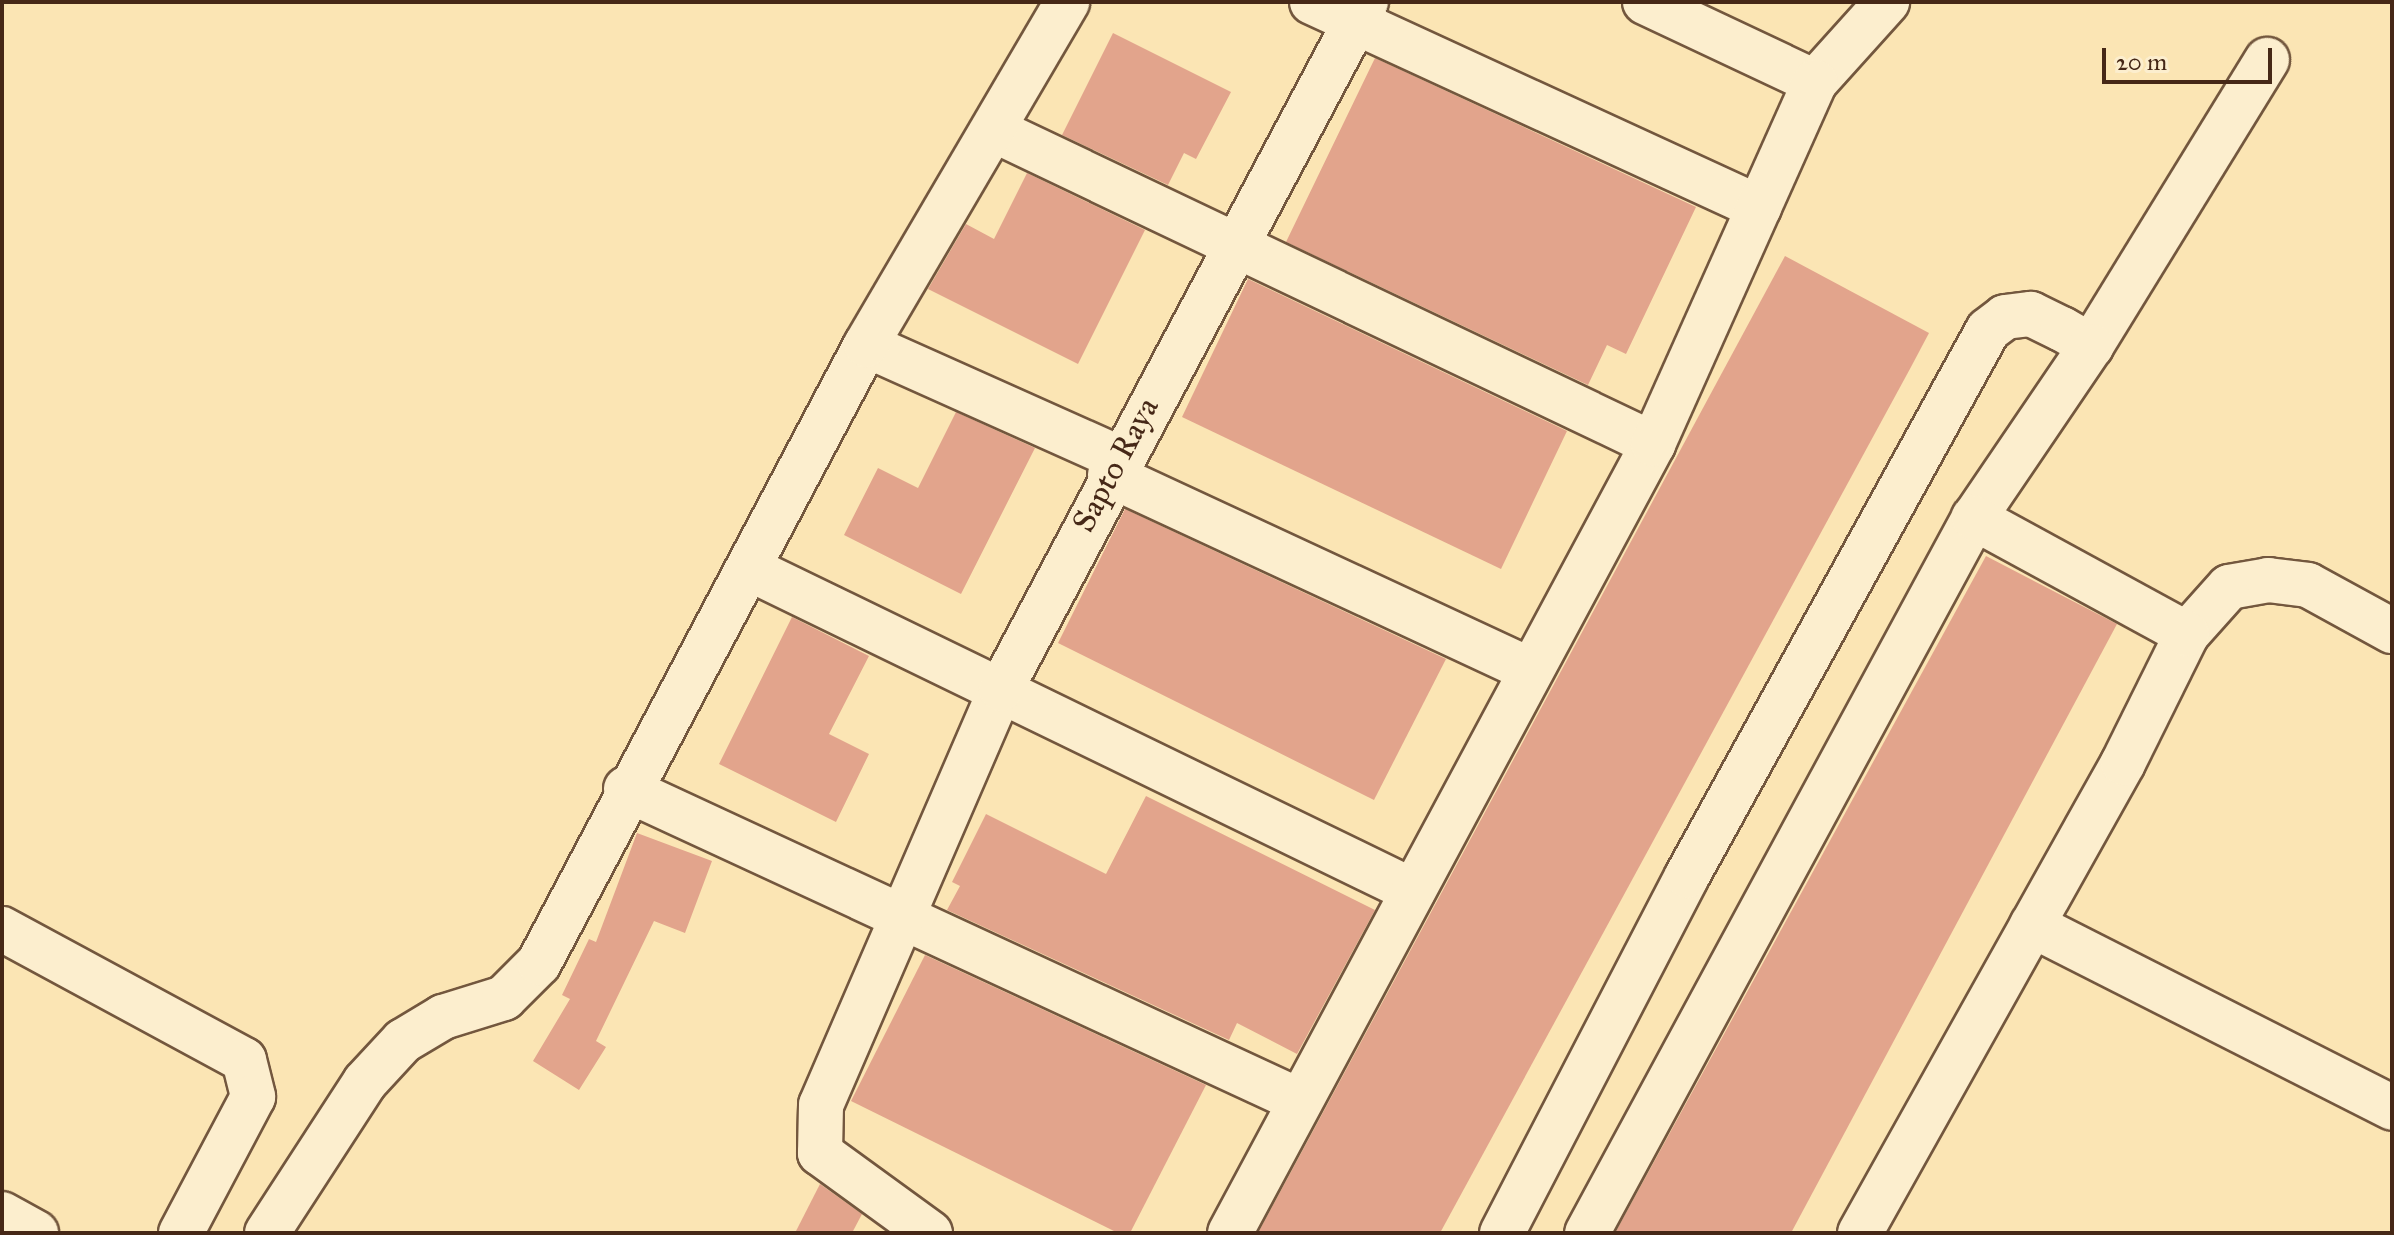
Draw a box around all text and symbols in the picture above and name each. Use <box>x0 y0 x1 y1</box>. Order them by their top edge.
scale bar <box>2106 32 2276 82</box>
text: 20 m <box>2116 47 2167 77</box>
street label: Sapto Raya <box>1065 391 1167 539</box>

